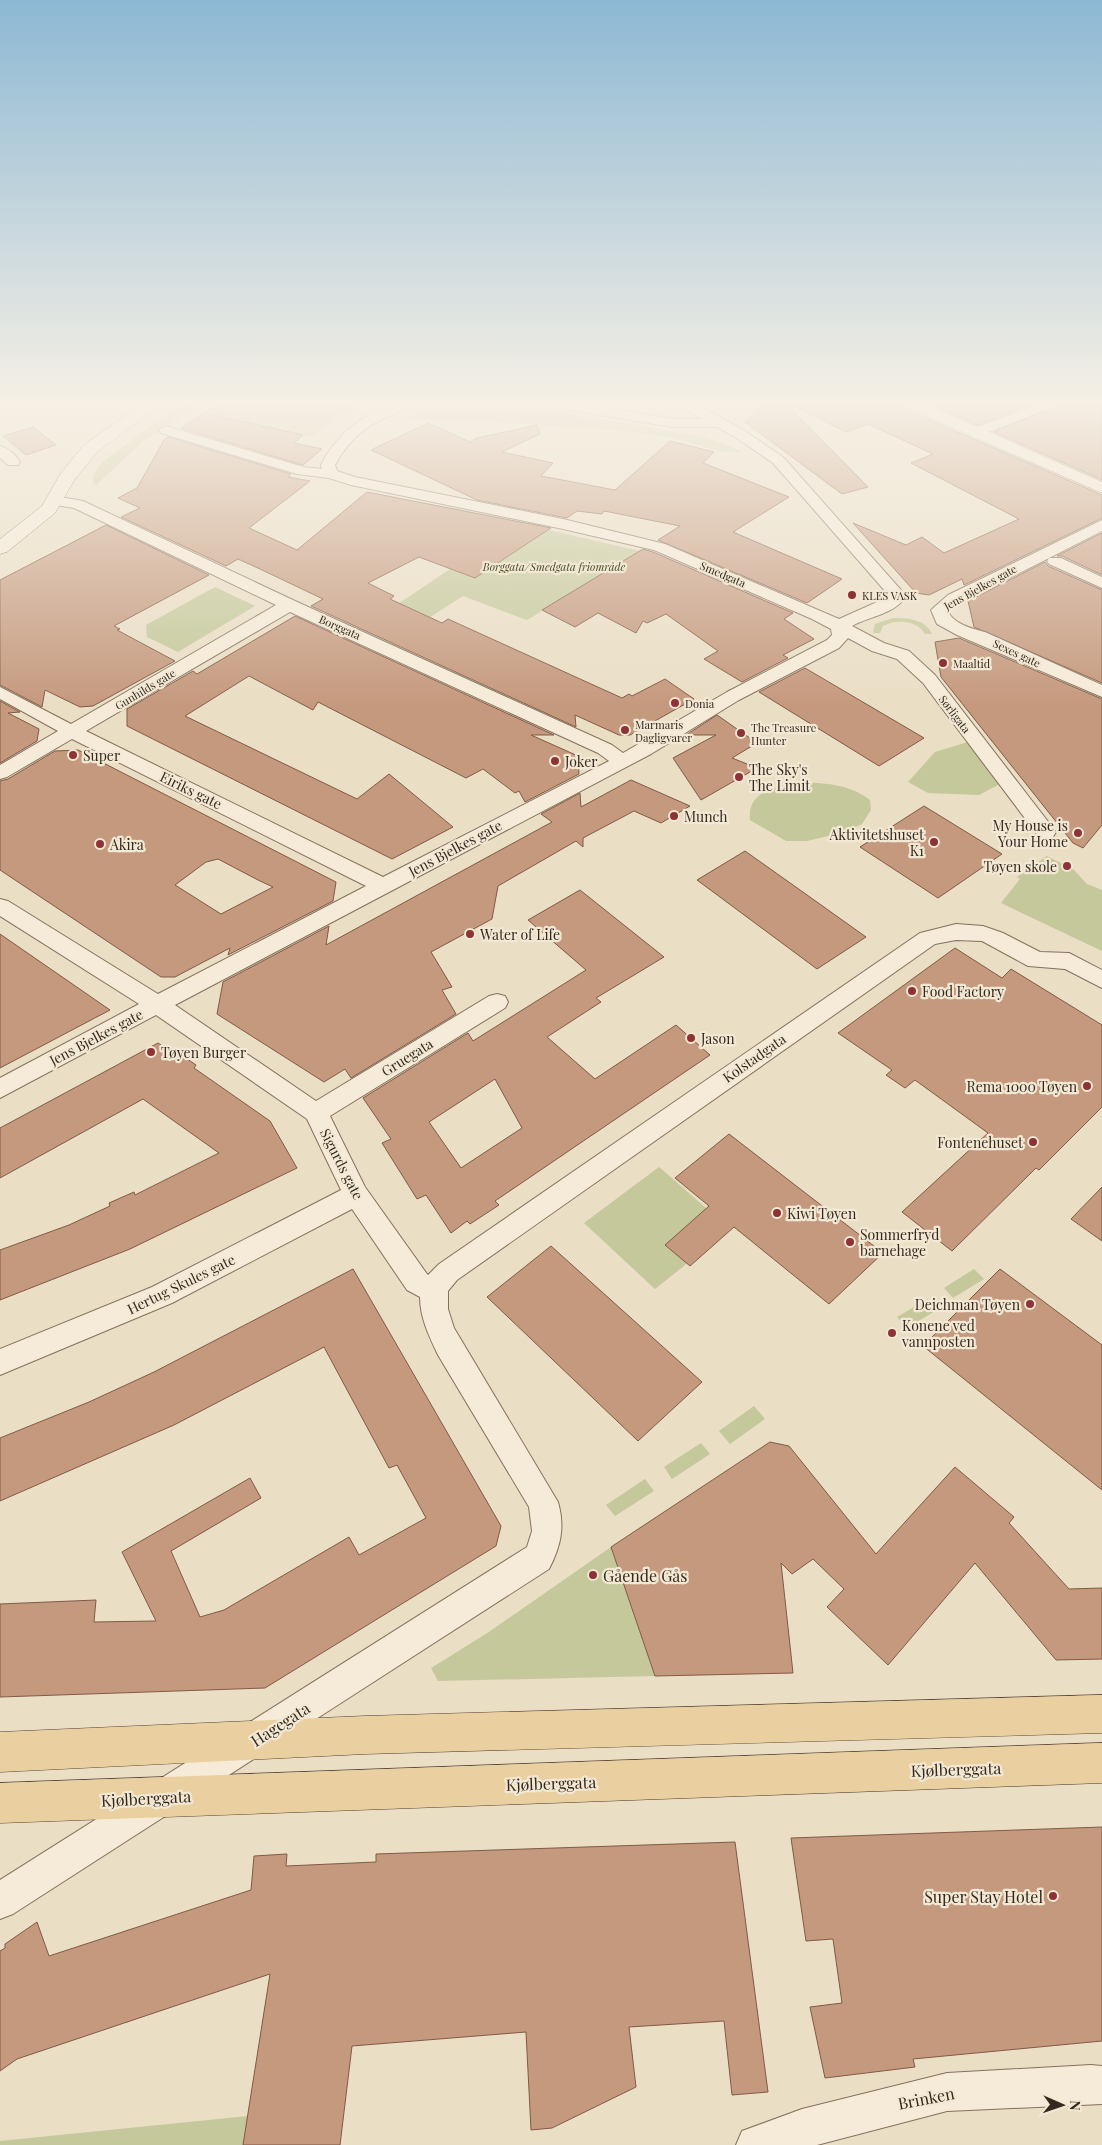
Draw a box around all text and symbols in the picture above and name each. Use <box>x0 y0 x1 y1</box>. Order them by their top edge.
street label: Smedgata <box>698 558 749 591</box>
park label: Borggata/Smedgata friområde <box>482 559 626 574</box>
street label: Jens Bjelkes gate <box>940 561 1020 614</box>
place label: KLES VASK <box>862 588 918 603</box>
marker: KLES VASK <box>846 589 858 601</box>
street label: Borggata <box>317 611 364 643</box>
street label: Sexes gate <box>991 635 1044 671</box>
place label: Maaltid <box>953 656 991 671</box>
marker: Maaltid <box>937 657 949 669</box>
street label: Gunhilds gate <box>112 665 178 713</box>
street label: Sørligata <box>936 692 974 736</box>
place label: Donia <box>685 696 715 711</box>
marker: Donia <box>669 697 681 709</box>
place label: Marmaris Dagligvarer <box>635 717 692 745</box>
place label: The Treasure Hunter <box>751 720 817 748</box>
marker: Marmaris Dagligvarer <box>619 724 631 736</box>
marker: The Treasure Hunter <box>735 727 747 739</box>
place label: Super <box>83 746 121 765</box>
marker: Super <box>67 749 79 761</box>
place label: Joker <box>564 752 598 771</box>
marker: Joker <box>549 755 561 767</box>
place label: The Sky's The Limit <box>749 760 811 795</box>
street label: Eiriks gate <box>157 767 225 813</box>
marker: The Sky's The Limit <box>733 771 745 783</box>
place label: Munch <box>684 807 728 826</box>
marker: Munch <box>668 810 680 822</box>
street label: Jens Bjelkes gate <box>404 815 505 881</box>
place label: My House is Your Home <box>992 816 1068 851</box>
place label: Aktivitetshuset K1 <box>829 825 925 860</box>
marker: My House is Your Home <box>1072 827 1084 839</box>
place label: Akira <box>109 835 144 854</box>
marker: Aktivitetshuset K1 <box>928 836 940 848</box>
marker: Akira <box>94 838 106 850</box>
place label: Tøyen skole <box>983 857 1057 876</box>
marker: Tøyen skole <box>1061 860 1073 872</box>
place label: Water of Life <box>479 925 560 944</box>
marker: Water of Life <box>464 928 476 940</box>
place label: Food Factory <box>922 982 1004 1001</box>
marker: Food Factory <box>906 985 918 997</box>
street label: Jens Bjelkes gate <box>45 1004 146 1070</box>
place label: Jason <box>700 1029 735 1048</box>
street label: Kolstadgata <box>719 1029 789 1087</box>
marker: Jason <box>685 1032 697 1044</box>
street label: Gruegata <box>378 1034 436 1080</box>
place label: Tøyen Burger <box>161 1043 247 1062</box>
marker: Tøyen Burger <box>145 1046 157 1058</box>
place label: Rema 1000 Tøyen <box>967 1077 1078 1096</box>
marker: Rema 1000 Tøyen <box>1081 1080 1093 1092</box>
street label: Sigurds gate <box>316 1125 368 1203</box>
place label: Fontenehuset <box>937 1133 1024 1152</box>
marker: Fontenehuset <box>1027 1136 1039 1148</box>
place label: Kiwi Tøyen <box>787 1204 857 1223</box>
marker: Kiwi Tøyen <box>771 1207 783 1219</box>
place label: Sommerfryd barnehage <box>860 1225 939 1260</box>
marker: Sommerfryd barnehage <box>844 1236 856 1248</box>
street label: Hertug Skules gate <box>124 1250 238 1318</box>
place label: Deichman Tøyen <box>915 1295 1021 1314</box>
marker: Deichman Tøyen <box>1024 1298 1036 1310</box>
place label: Konene ved vannposten <box>901 1316 976 1351</box>
marker: Konene ved vannposten <box>886 1327 898 1339</box>
place label: Gående Gås <box>603 1565 687 1586</box>
marker: Gående Gås <box>587 1569 599 1581</box>
street label: Hagegata <box>246 1697 314 1751</box>
street label: Kjølberggata <box>910 1757 1002 1781</box>
street label: Kjølberggata <box>505 1771 597 1795</box>
street label: Kjølberggata <box>100 1785 192 1811</box>
place label: Super Stay Hotel <box>924 1886 1043 1907</box>
marker: Super Stay Hotel <box>1047 1890 1059 1902</box>
north arrow <box>1037 2080 1087 2130</box>
street label: Brinken <box>896 2082 957 2114</box>
text: N <box>1066 2100 1085 2111</box>

